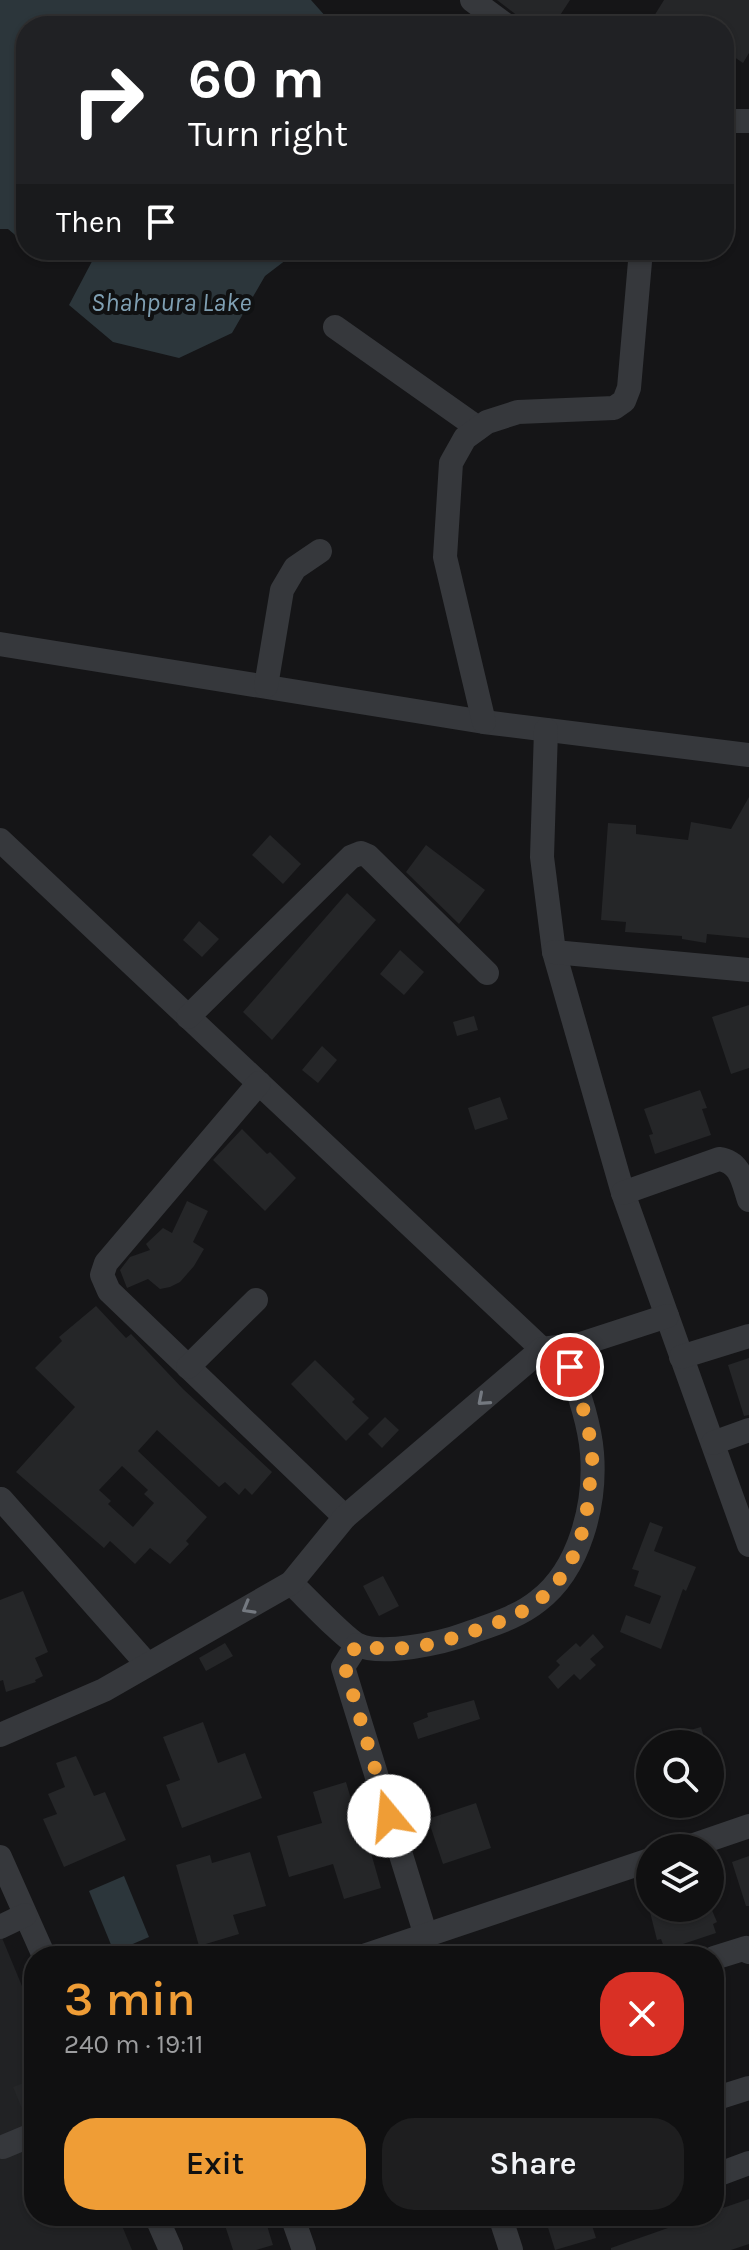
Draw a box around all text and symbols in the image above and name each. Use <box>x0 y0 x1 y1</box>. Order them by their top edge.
text: 60 m <box>188 46 325 111</box>
icon: right <box>56 48 160 152</box>
text: Turn right <box>188 113 348 155</box>
icon: arrive <box>139 200 183 244</box>
text: Then <box>56 204 123 240</box>
water label: Shahpura Lake <box>91 287 251 318</box>
pin <box>536 1333 604 1401</box>
icon: arrive <box>548 1345 592 1389</box>
one-way arrow <box>477 1390 492 1405</box>
one-way arrow <box>242 1598 257 1614</box>
map controls <box>636 1730 724 1922</box>
button: search <box>636 1730 724 1818</box>
position arrow <box>347 1774 431 1858</box>
button: layers <box>636 1834 724 1922</box>
text: 3 min <box>64 1971 196 2027</box>
button: close <box>600 1972 684 2056</box>
text: 240 m · 19:11 <box>64 2029 203 2060</box>
button: Exit <box>64 2118 366 2210</box>
button: Share <box>382 2118 684 2210</box>

